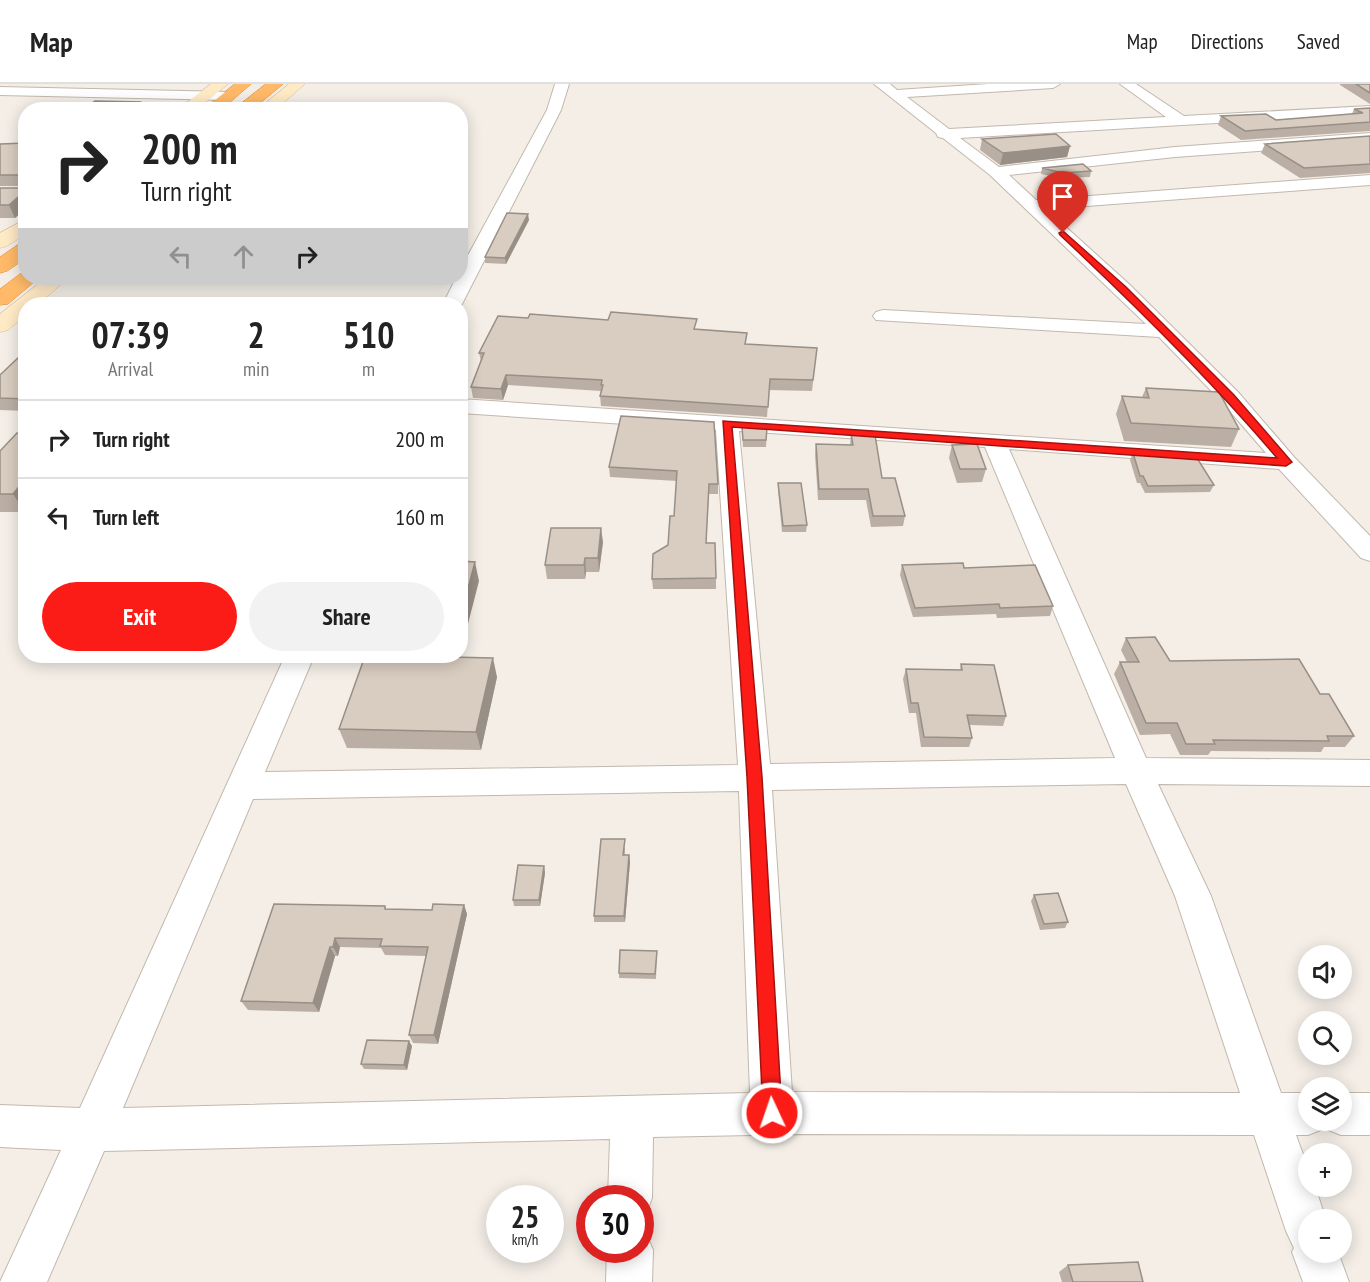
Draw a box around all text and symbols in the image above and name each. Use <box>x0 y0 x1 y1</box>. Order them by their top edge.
text: Map <box>30 23 73 60</box>
text: Map <box>1127 28 1158 55</box>
text: Directions <box>1191 28 1264 55</box>
text: Saved <box>1297 28 1340 55</box>
text: 200 m <box>141 121 238 176</box>
icon: right <box>42 126 120 204</box>
pin <box>1037 171 1088 233</box>
text: Turn right <box>141 174 232 208</box>
icon: arrive <box>1046 180 1079 213</box>
icon: left <box>164 240 197 273</box>
icon: ahead <box>227 240 260 273</box>
icon: right <box>290 240 323 273</box>
text: 07:39 <box>92 311 169 358</box>
text: 2 <box>247 311 265 358</box>
text: 510 <box>343 311 394 358</box>
text: Arrival <box>108 356 153 382</box>
text: min <box>243 356 269 382</box>
text: m <box>362 356 375 382</box>
icon: right <box>42 423 75 456</box>
text: Turn right <box>93 425 170 453</box>
text: 200 m <box>395 425 444 453</box>
icon: left <box>42 501 75 534</box>
text: Turn left <box>93 503 159 531</box>
text: 160 m <box>395 503 444 531</box>
button: Exit <box>42 582 237 651</box>
button: Share <box>249 582 444 651</box>
map controls <box>1298 945 1352 1263</box>
button: sound <box>1298 945 1352 999</box>
button: search <box>1298 1011 1352 1065</box>
button: layers <box>1298 1077 1352 1131</box>
position arrow <box>740 1081 804 1145</box>
button: + <box>1298 1143 1352 1197</box>
speed limit sign: 30 <box>576 1185 654 1263</box>
text: 25 <box>511 1197 539 1236</box>
button: − <box>1298 1209 1352 1263</box>
text: km/h <box>512 1230 538 1249</box>

